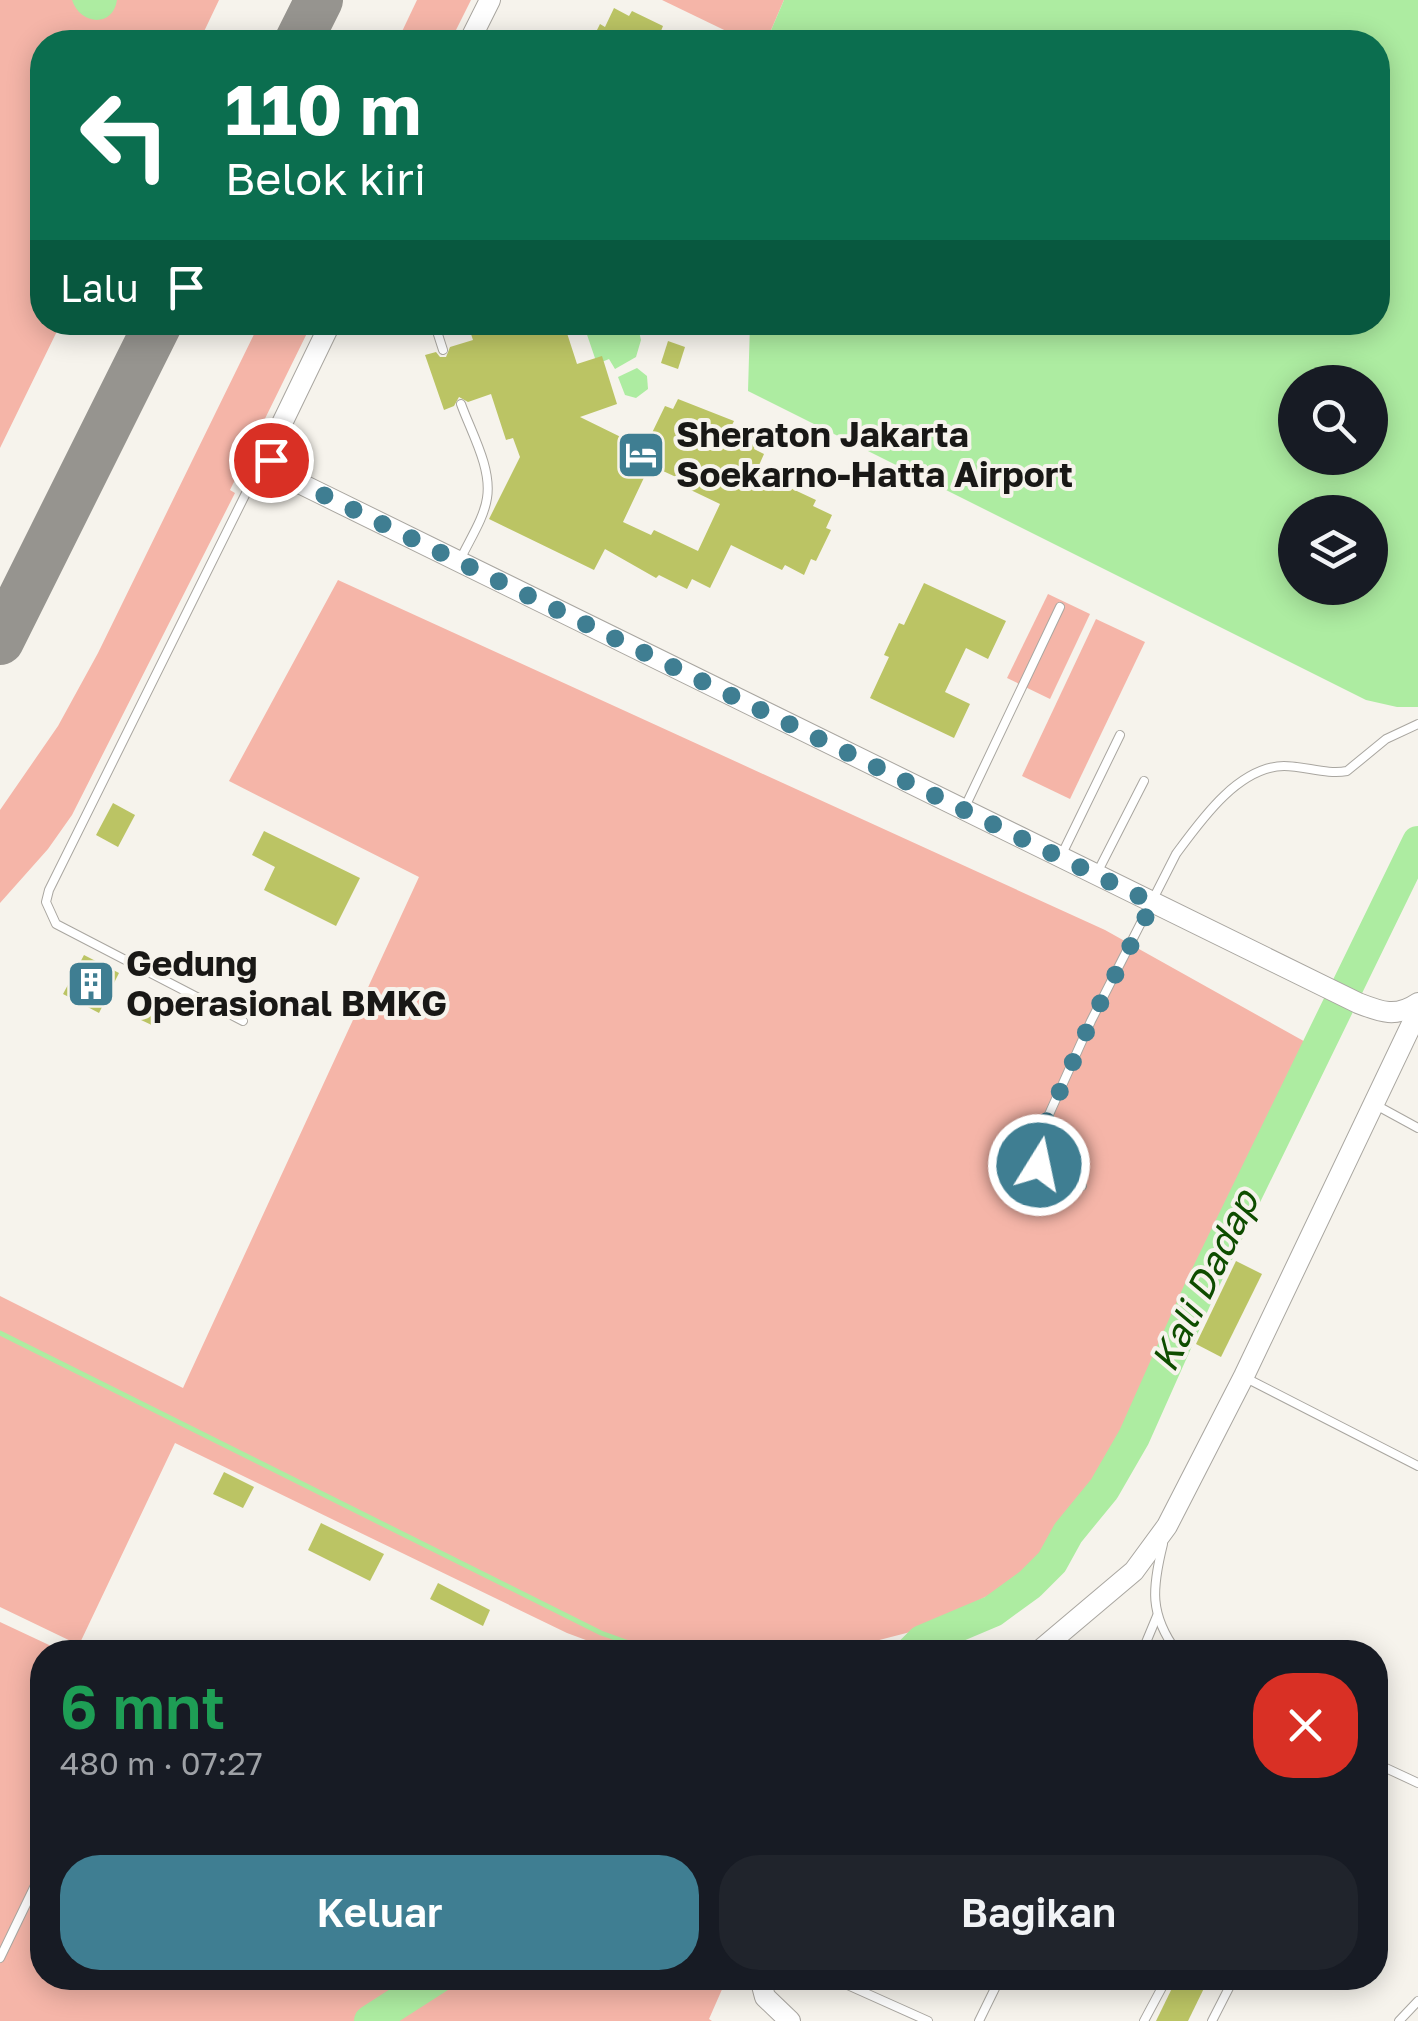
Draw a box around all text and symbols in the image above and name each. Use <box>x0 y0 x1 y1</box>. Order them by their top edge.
text: 110 m <box>225 66 421 150</box>
icon: left <box>60 70 190 200</box>
text: Belok kiri <box>225 151 426 205</box>
icon: arrive <box>159 260 214 315</box>
text: Lalu <box>60 265 139 310</box>
map controls <box>1278 365 1388 605</box>
button: search <box>1278 365 1388 475</box>
place label: Sheraton Jakarta Soekarno-Hatta Airport <box>676 413 1073 495</box>
pin <box>229 418 314 503</box>
hotel icon: Sheraton Jakarta Soekarno-Hatta Airport <box>615 429 667 481</box>
icon: arrive <box>244 433 299 488</box>
button: layers <box>1278 495 1388 605</box>
place label: Gedung Operasional BMKG <box>126 942 447 1024</box>
building icon: Gedung Operasional BMKG <box>65 958 117 1010</box>
position arrow <box>987 1113 1091 1217</box>
water label: Kali Dadap <box>1141 1180 1268 1378</box>
text: 6 mnt <box>60 1670 225 1742</box>
button: close <box>1253 1673 1358 1778</box>
text: 480 m · 07:27 <box>60 1744 263 1782</box>
button: Keluar <box>60 1855 699 1970</box>
button: Bagikan <box>719 1855 1358 1970</box>

